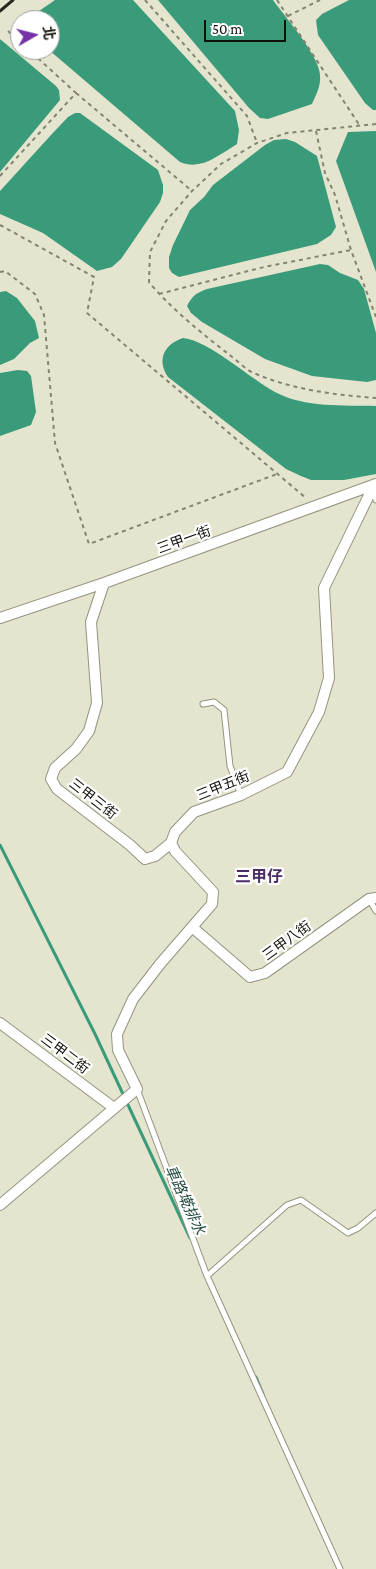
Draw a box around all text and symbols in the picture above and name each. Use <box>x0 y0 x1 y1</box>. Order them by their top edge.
north arrow <box>10 10 60 60</box>
scale bar <box>206 10 288 42</box>
text: 50 m <box>212 21 242 37</box>
text: 北 <box>40 25 58 41</box>
street label: 三甲一街 <box>155 523 213 557</box>
street label: 三甲五街 <box>194 768 252 804</box>
street label: 三甲三街 <box>66 775 120 823</box>
district label: 三甲仔 <box>235 867 283 887</box>
street label: 三甲八街 <box>259 918 315 964</box>
street label: 三甲二街 <box>38 1030 92 1078</box>
water label: 車路墘排水 <box>161 1162 209 1238</box>

